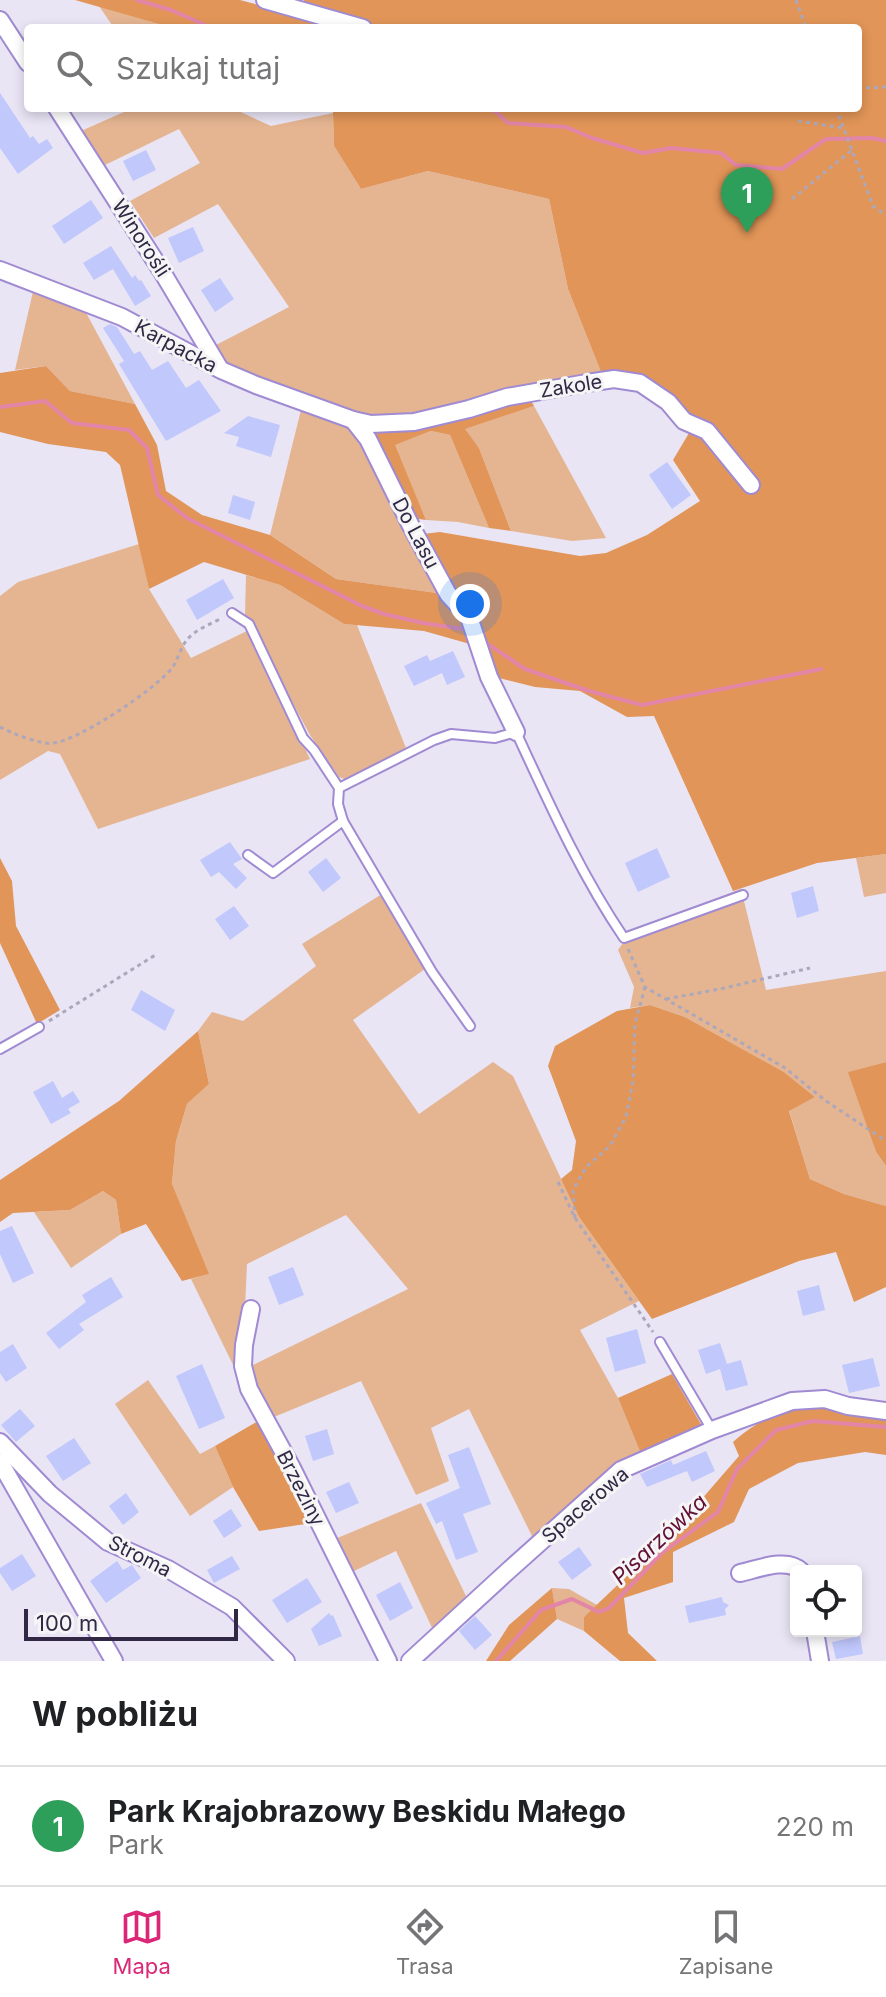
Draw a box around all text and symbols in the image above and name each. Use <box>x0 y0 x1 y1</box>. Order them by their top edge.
search box <box>24 24 862 112</box>
icon: search <box>52 46 96 90</box>
text: Szukaj tutaj <box>116 50 280 86</box>
pin: 1 <box>721 167 773 233</box>
street label: Winorośli <box>107 195 175 281</box>
street label: Karpacka <box>131 314 221 378</box>
street label: Zakole <box>538 369 604 403</box>
street label: Do Lasu <box>387 493 445 573</box>
your location <box>450 584 490 624</box>
street label: Brzeziny <box>272 1446 330 1530</box>
street label: Spacerowa <box>537 1462 633 1548</box>
water label: Pisarzówka <box>606 1488 712 1590</box>
street label: Stroma <box>105 1530 175 1582</box>
map controls <box>790 1565 862 1637</box>
button: locate <box>790 1565 862 1637</box>
scale bar <box>24 1605 238 1641</box>
text: 100 m <box>36 1610 98 1636</box>
text: W pobliżu <box>32 1693 198 1734</box>
text: Park Krajobrazowy Beskidu Małego <box>108 1793 626 1829</box>
text: 1 <box>52 1811 64 1842</box>
text: 220 m <box>776 1811 854 1842</box>
text: Park <box>108 1829 164 1860</box>
tab: Mapa <box>113 1905 171 1979</box>
tab: Trasa <box>396 1905 454 1979</box>
tab: Zapisane <box>679 1905 773 1979</box>

